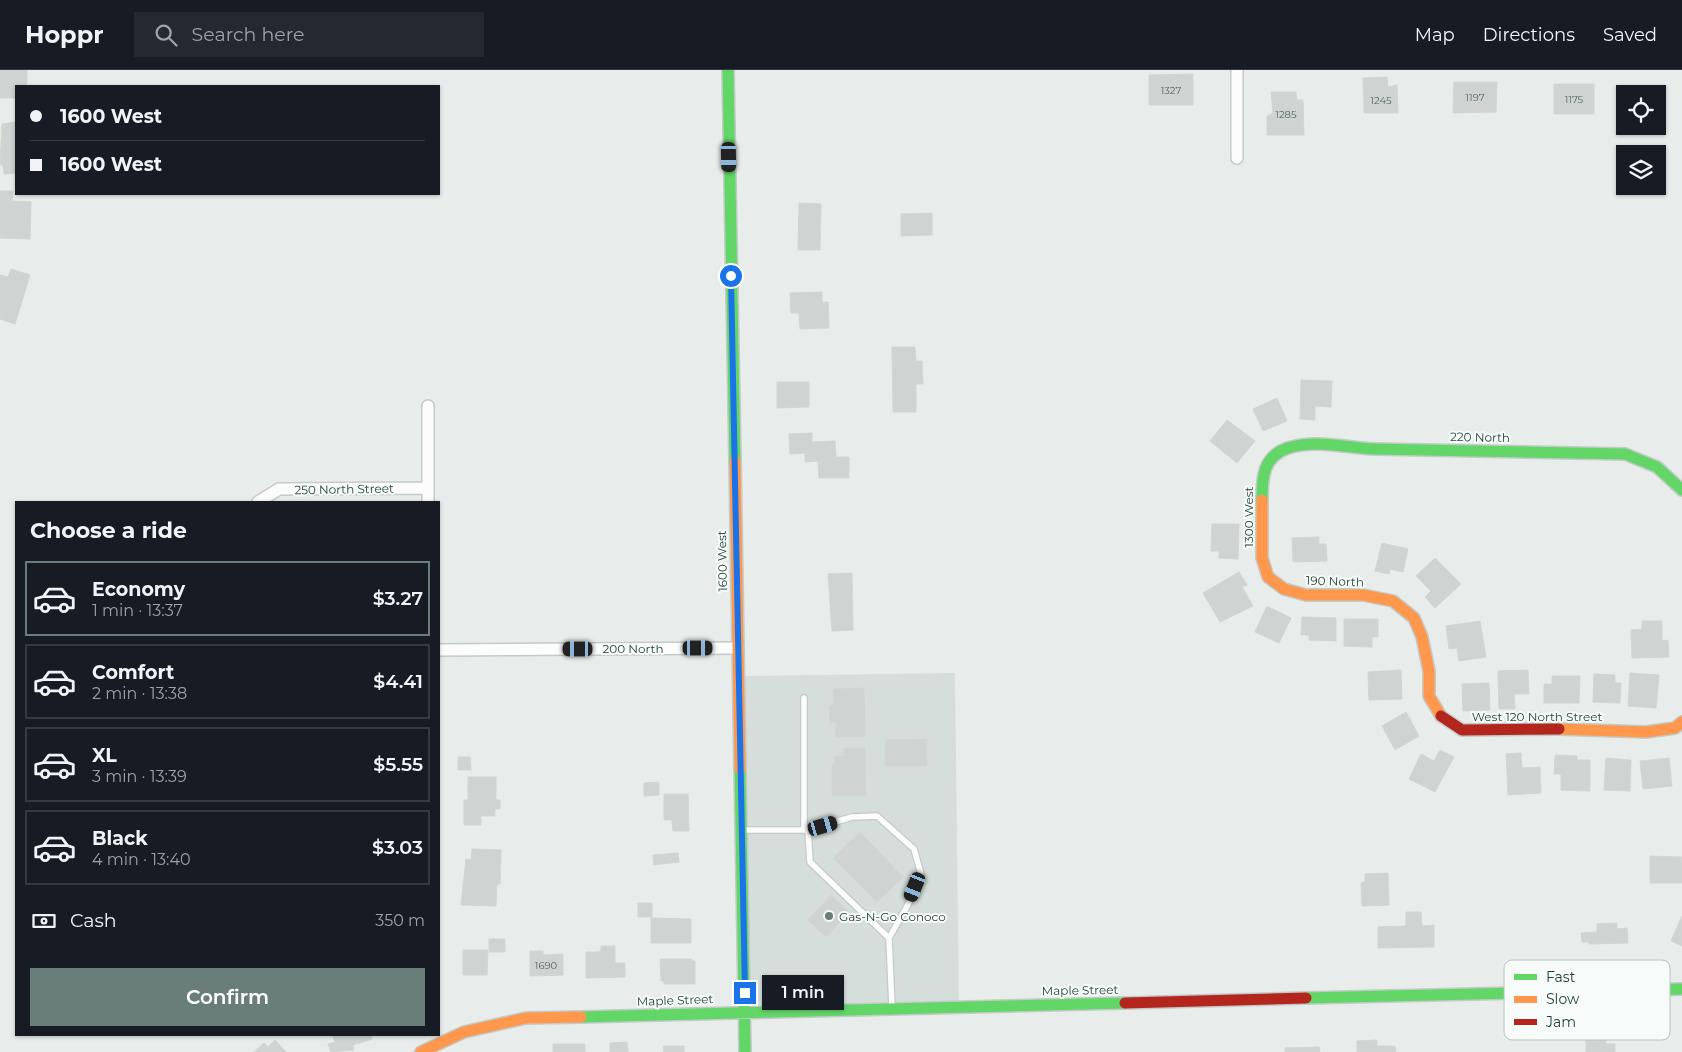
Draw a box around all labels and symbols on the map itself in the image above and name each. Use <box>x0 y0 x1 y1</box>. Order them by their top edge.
house number: 1327 <box>1161 84 1181 97</box>
house number: 1197 <box>1465 91 1485 104</box>
house number: 1175 <box>1565 93 1584 106</box>
house number: 1245 <box>1370 94 1392 107</box>
house number: 1285 <box>1275 108 1297 121</box>
car <box>721 142 736 172</box>
route start <box>720 265 742 287</box>
street label: 220 North <box>1450 429 1510 445</box>
street label: 250 North Street <box>294 481 394 497</box>
street label: 1300 West <box>1241 486 1256 547</box>
street label: 1600 West <box>714 530 730 592</box>
street label: 190 North <box>1306 572 1364 590</box>
street label: 200 North <box>602 641 664 656</box>
car <box>683 641 713 656</box>
car <box>563 642 593 657</box>
street label: West 120 North Street <box>1472 709 1602 724</box>
car <box>806 815 839 837</box>
car <box>902 870 927 904</box>
place label: Gas-N-Go Conoco <box>839 909 946 924</box>
marker: Gas-N-Go Conoco <box>823 910 835 922</box>
house number: 1690 <box>535 959 558 972</box>
legend <box>1504 960 1670 1040</box>
text: Fast <box>1546 968 1576 986</box>
callout: 1 min <box>762 976 845 1010</box>
route end <box>734 982 756 1004</box>
street label: Maple Street <box>1042 982 1119 998</box>
text: Slow <box>1546 990 1580 1008</box>
street label: Maple Street <box>636 991 714 1009</box>
text: Jam <box>1545 1013 1576 1031</box>

